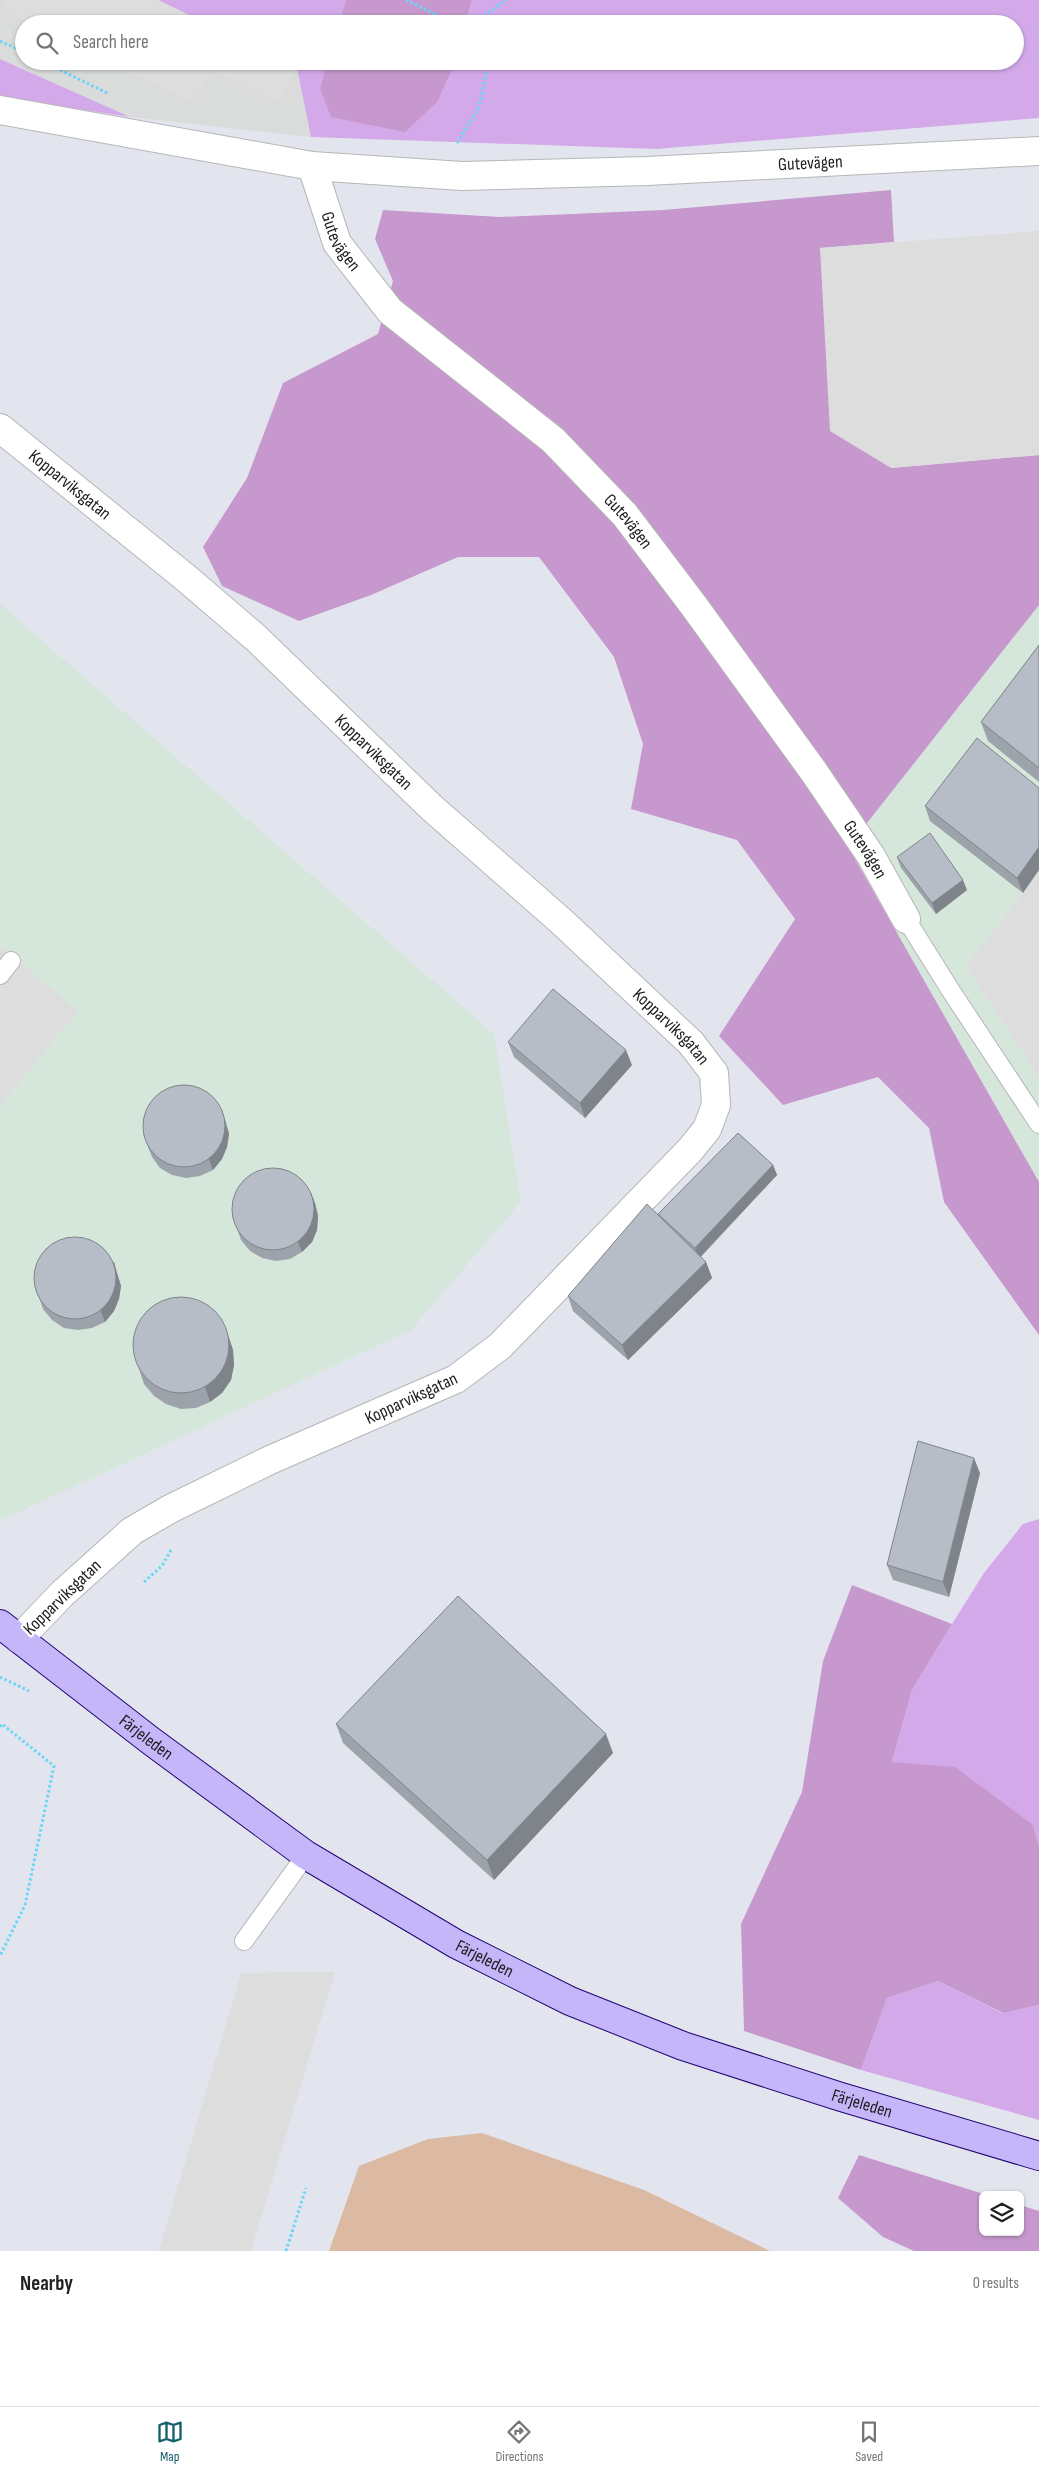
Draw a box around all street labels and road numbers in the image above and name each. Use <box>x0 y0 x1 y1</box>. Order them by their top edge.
street label: Gutevägen <box>778 151 843 175</box>
street label: Gutevägen <box>317 209 365 275</box>
street label: Kopparviksgatan <box>24 445 115 524</box>
street label: Gutevägen <box>599 490 657 553</box>
street label: Kopparviksgatan <box>330 710 417 794</box>
street label: Gutevägen <box>839 817 891 882</box>
street label: Kopparviksgatan <box>628 984 714 1069</box>
street label: Kopparviksgatan <box>362 1368 461 1429</box>
street label: Kopparviksgatan <box>19 1555 105 1640</box>
street label: Färjeleden <box>115 1710 177 1765</box>
street label: Färjeleden <box>452 1936 517 1982</box>
street label: Färjeleden <box>829 2085 895 2123</box>

